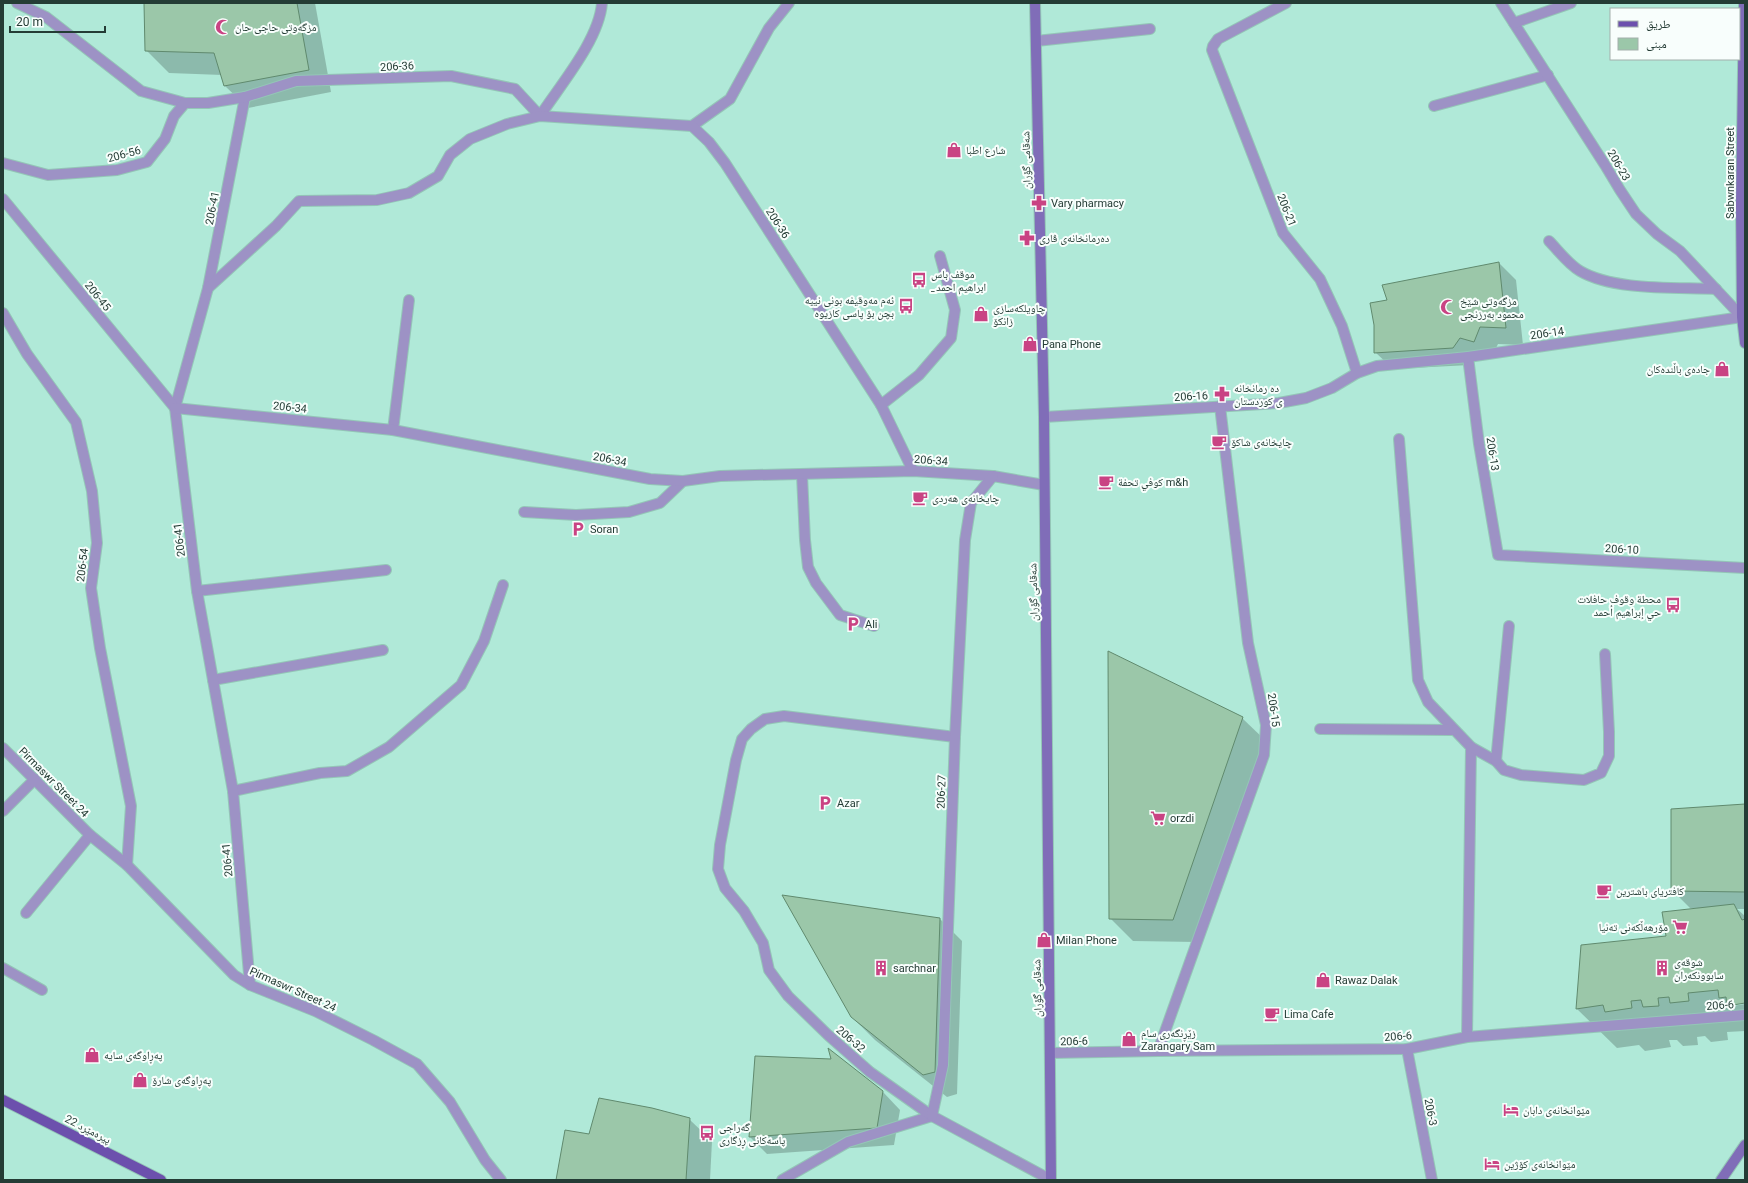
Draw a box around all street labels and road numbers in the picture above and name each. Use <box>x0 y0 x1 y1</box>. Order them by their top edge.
street label: 206-36 <box>380 59 414 74</box>
street label: Sabwnkaran Street <box>1724 127 1737 219</box>
street label: شەقامی گۆران <box>1019 131 1034 189</box>
street label: 206-56 <box>106 144 142 165</box>
street label: 206-23 <box>1604 147 1633 183</box>
street label: 206-41 <box>203 190 222 226</box>
street label: 206-21 <box>1274 192 1299 228</box>
street label: 206-36 <box>763 205 792 241</box>
street label: 206-45 <box>82 279 113 314</box>
street label: 206-14 <box>1529 325 1565 342</box>
street label: 206-16 <box>1174 389 1208 404</box>
street label: 206-34 <box>272 399 308 416</box>
street label: 206-13 <box>1483 436 1502 472</box>
street label: 206-34 <box>592 450 628 469</box>
street label: 206-34 <box>914 453 948 468</box>
street label: 206-41 <box>171 522 188 558</box>
street label: 206-10 <box>1605 542 1639 557</box>
street label: 206-54 <box>74 547 91 583</box>
street label: شەقامی گۆران <box>1026 563 1041 621</box>
street label: 206-15 <box>1265 692 1282 728</box>
street label: Pirmaswr Street 24 <box>16 745 91 820</box>
street label: 206-27 <box>934 775 949 809</box>
street label: 206-41 <box>220 842 235 877</box>
street label: شەقامی گۆران <box>1030 959 1045 1017</box>
street label: Pirmaswr Street 24 <box>247 965 338 1014</box>
street label: 206-6 <box>1706 998 1734 1013</box>
street label: 206-32 <box>834 1023 868 1055</box>
street label: 206-6 <box>1384 1029 1412 1044</box>
street label: 206-6 <box>1060 1035 1088 1048</box>
street label: 206-3 <box>1421 1097 1440 1127</box>
street label: 22 پیرەمێرد <box>63 1112 113 1147</box>

